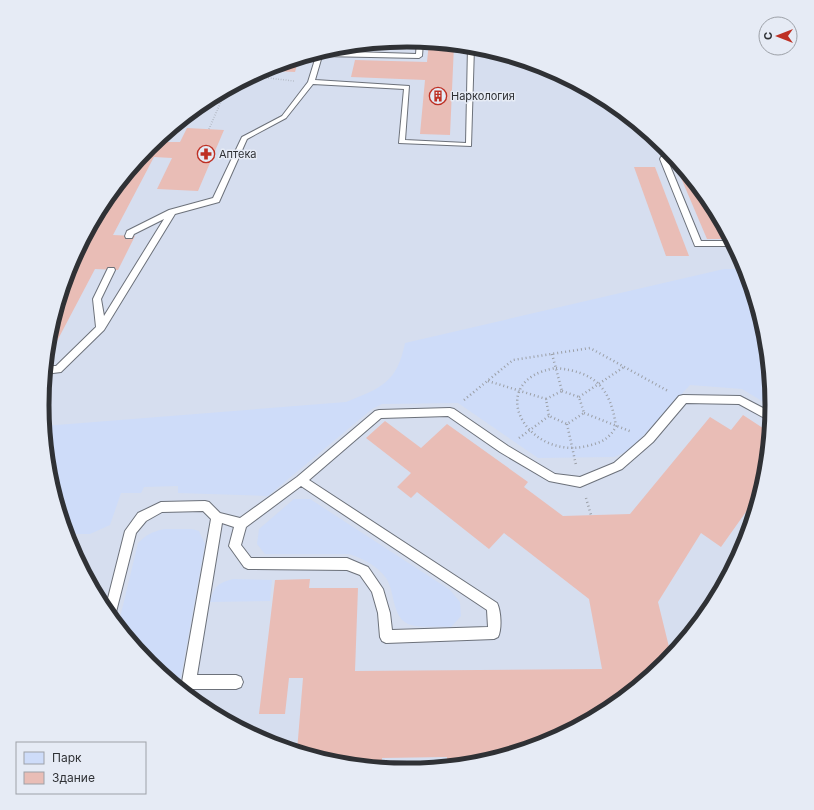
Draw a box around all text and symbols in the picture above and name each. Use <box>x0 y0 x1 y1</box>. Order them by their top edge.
north arrow <box>758 16 798 56</box>
text: С <box>761 32 775 40</box>
building icon: Наркология <box>428 86 448 106</box>
place label: Наркология <box>451 89 515 103</box>
pharmacy icon: Аптека <box>196 144 216 164</box>
place label: Аптека <box>219 147 257 161</box>
legend <box>16 742 146 794</box>
text: Парк <box>52 750 82 765</box>
text: Здание <box>52 770 95 785</box>

